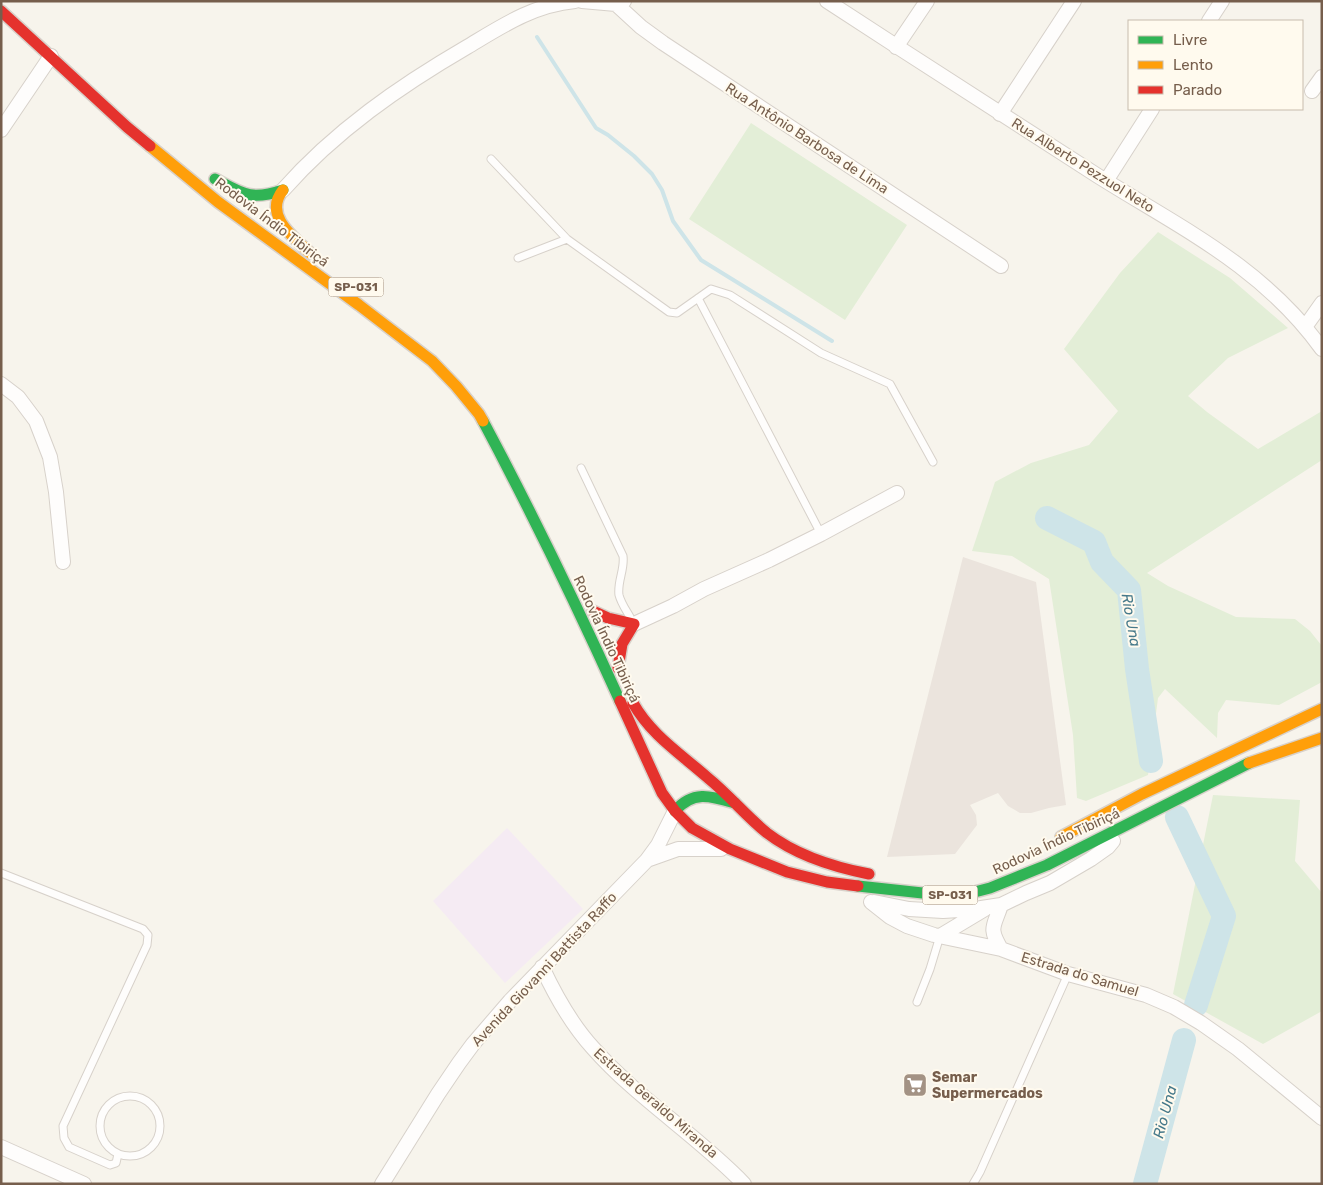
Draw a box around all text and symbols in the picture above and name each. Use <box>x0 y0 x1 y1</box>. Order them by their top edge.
legend <box>1128 20 1303 110</box>
text: Livre <box>1173 31 1207 49</box>
text: Lento <box>1173 56 1213 74</box>
street label: Rua Antônio Barbosa de Lima <box>722 79 891 198</box>
text: Parado <box>1173 81 1222 99</box>
street label: Rua Alberto Pezzuol Neto <box>1008 115 1157 216</box>
street label: Rodovia Índio Tibiriçá <box>211 173 333 271</box>
road number: SP-031 <box>328 278 384 296</box>
street label: Rodovia Índio Tibiriçá <box>570 573 644 705</box>
water label: Rio Una <box>1117 592 1145 648</box>
street label: Rodovia Índio Tibiriçá <box>990 804 1122 878</box>
road number: SP-031 <box>922 886 978 904</box>
street label: Avenida Giovanni Battista Raffo <box>468 889 620 1050</box>
street label: Estrada do Samuel <box>1019 949 1141 1000</box>
street label: Estrada Geraldo Miranda <box>590 1045 721 1162</box>
place label: Semar Supermercados <box>932 1069 1043 1102</box>
supermarket icon: Semar Supermercados <box>902 1072 928 1098</box>
water label: Rio Una <box>1149 1083 1181 1140</box>

